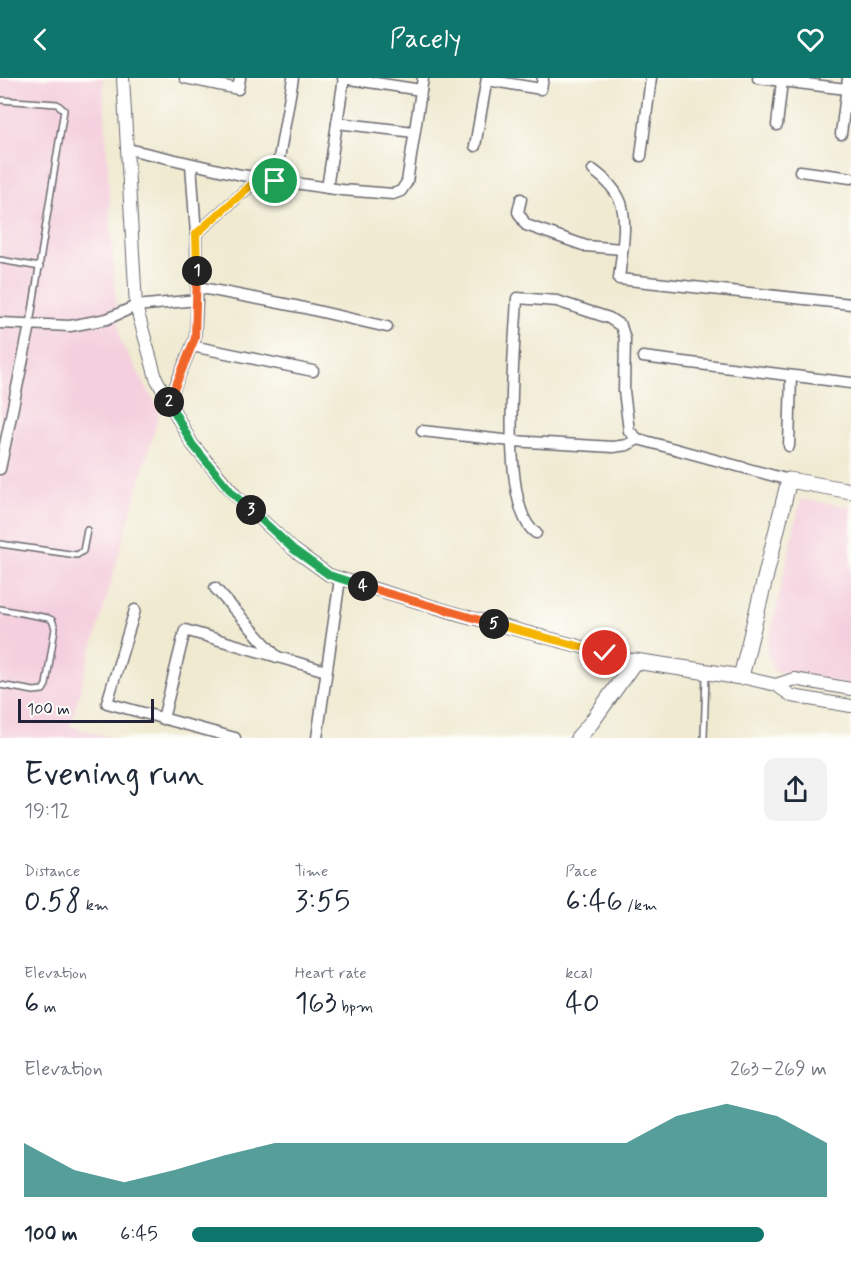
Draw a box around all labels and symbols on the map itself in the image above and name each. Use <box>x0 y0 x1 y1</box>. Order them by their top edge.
pin <box>249 155 300 206</box>
pin: 1 <box>182 256 212 286</box>
pin: 2 <box>154 387 184 417</box>
pin: 3 <box>236 495 266 525</box>
pin: 4 <box>348 571 378 601</box>
pin: 5 <box>479 609 509 639</box>
pin <box>579 627 630 678</box>
scale bar <box>18 696 154 724</box>

